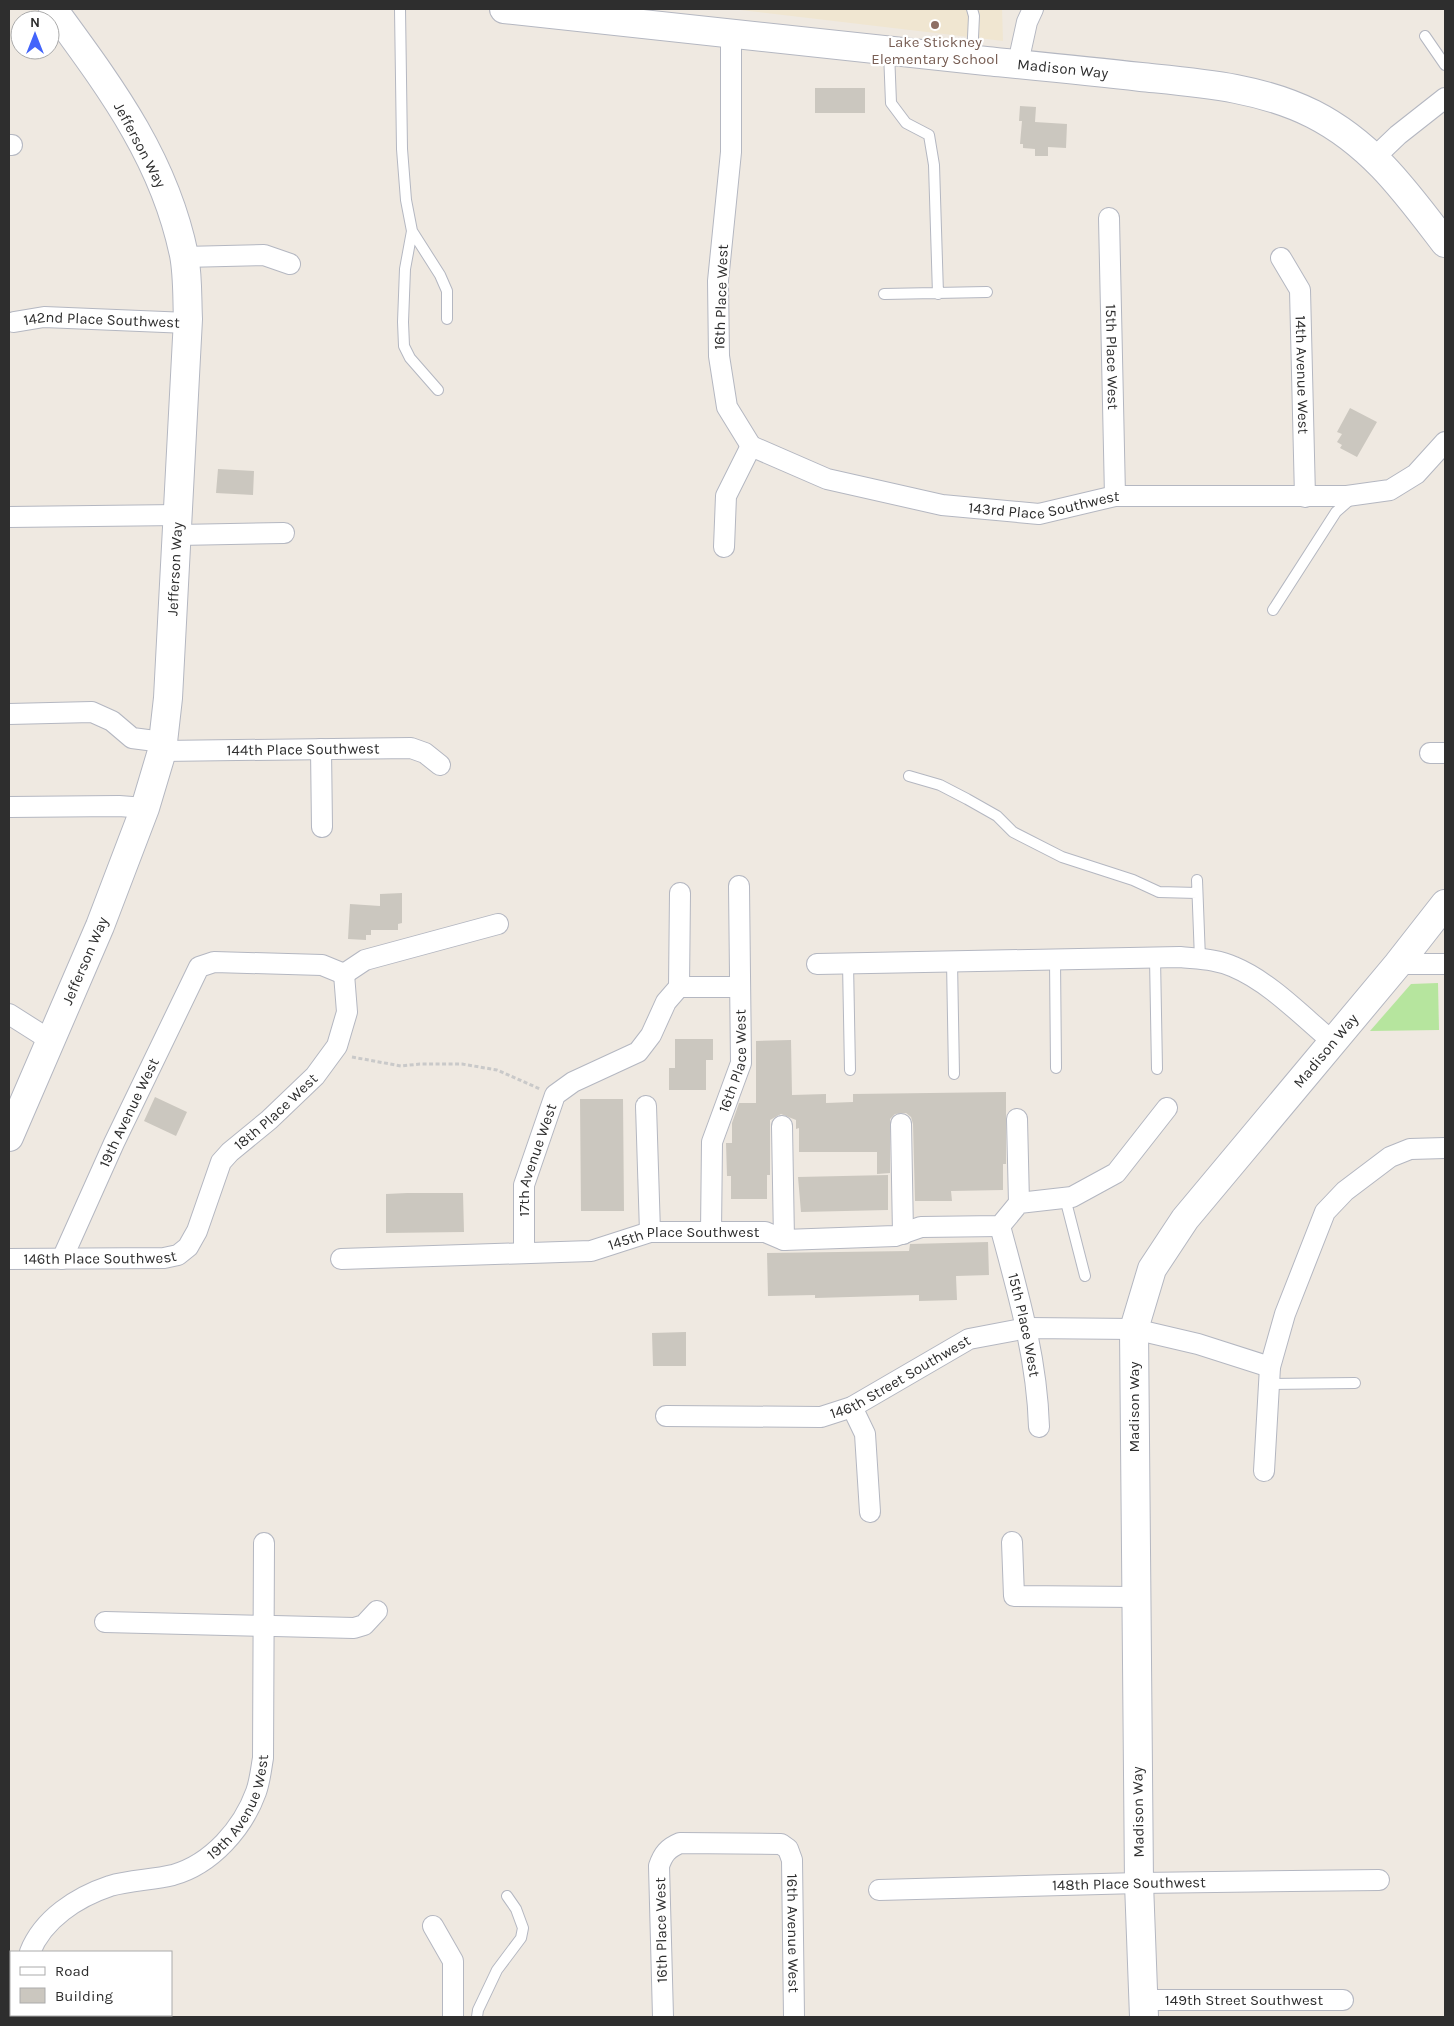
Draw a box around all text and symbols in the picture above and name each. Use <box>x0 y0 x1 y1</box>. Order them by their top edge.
north arrow <box>10 10 60 60</box>
text: N <box>30 14 40 31</box>
marker: Lake Stickney Elementary School <box>929 19 941 31</box>
place label: Lake Stickney Elementary School <box>871 33 999 68</box>
street label: Madison Way <box>1016 55 1109 82</box>
street label: Jefferson Way <box>110 99 170 191</box>
street label: 16th Place West <box>710 244 732 350</box>
street label: 15th Place West <box>1102 304 1122 410</box>
street label: 142nd Place Southwest <box>22 308 180 332</box>
street label: 14th Avenue West <box>1292 315 1312 435</box>
street label: 143rd Place Southwest <box>968 487 1120 523</box>
street label: Jefferson Way <box>163 522 186 617</box>
street label: 144th Place Southwest <box>226 739 380 759</box>
street label: Jefferson Way <box>58 914 112 1007</box>
street label: 16th Place West <box>715 1009 750 1115</box>
street label: Madison Way <box>1289 1010 1362 1091</box>
street label: 19th Avenue West <box>95 1055 163 1170</box>
street label: 18th Place West <box>230 1069 322 1154</box>
street label: 17th Avenue West <box>515 1101 561 1217</box>
street label: 145th Place Southwest <box>606 1223 760 1254</box>
street label: 146th Place Southwest <box>23 1246 179 1268</box>
street label: 15th Place West <box>1004 1271 1044 1378</box>
street label: 146th Street Southwest <box>828 1331 974 1423</box>
street label: Madison Way <box>1125 1361 1143 1453</box>
street label: 19th Avenue West <box>203 1754 272 1864</box>
street label: Madison Way <box>1128 1766 1148 1858</box>
street label: 148th Place Southwest <box>1052 1873 1206 1894</box>
street label: 16th Avenue West <box>783 1874 803 1993</box>
street label: 16th Place West <box>651 1877 671 1983</box>
legend <box>10 1951 172 2016</box>
text: Road <box>55 1962 90 1980</box>
text: Building <box>55 1987 113 2005</box>
street label: 149th Street Southwest <box>1165 1991 1324 2009</box>

